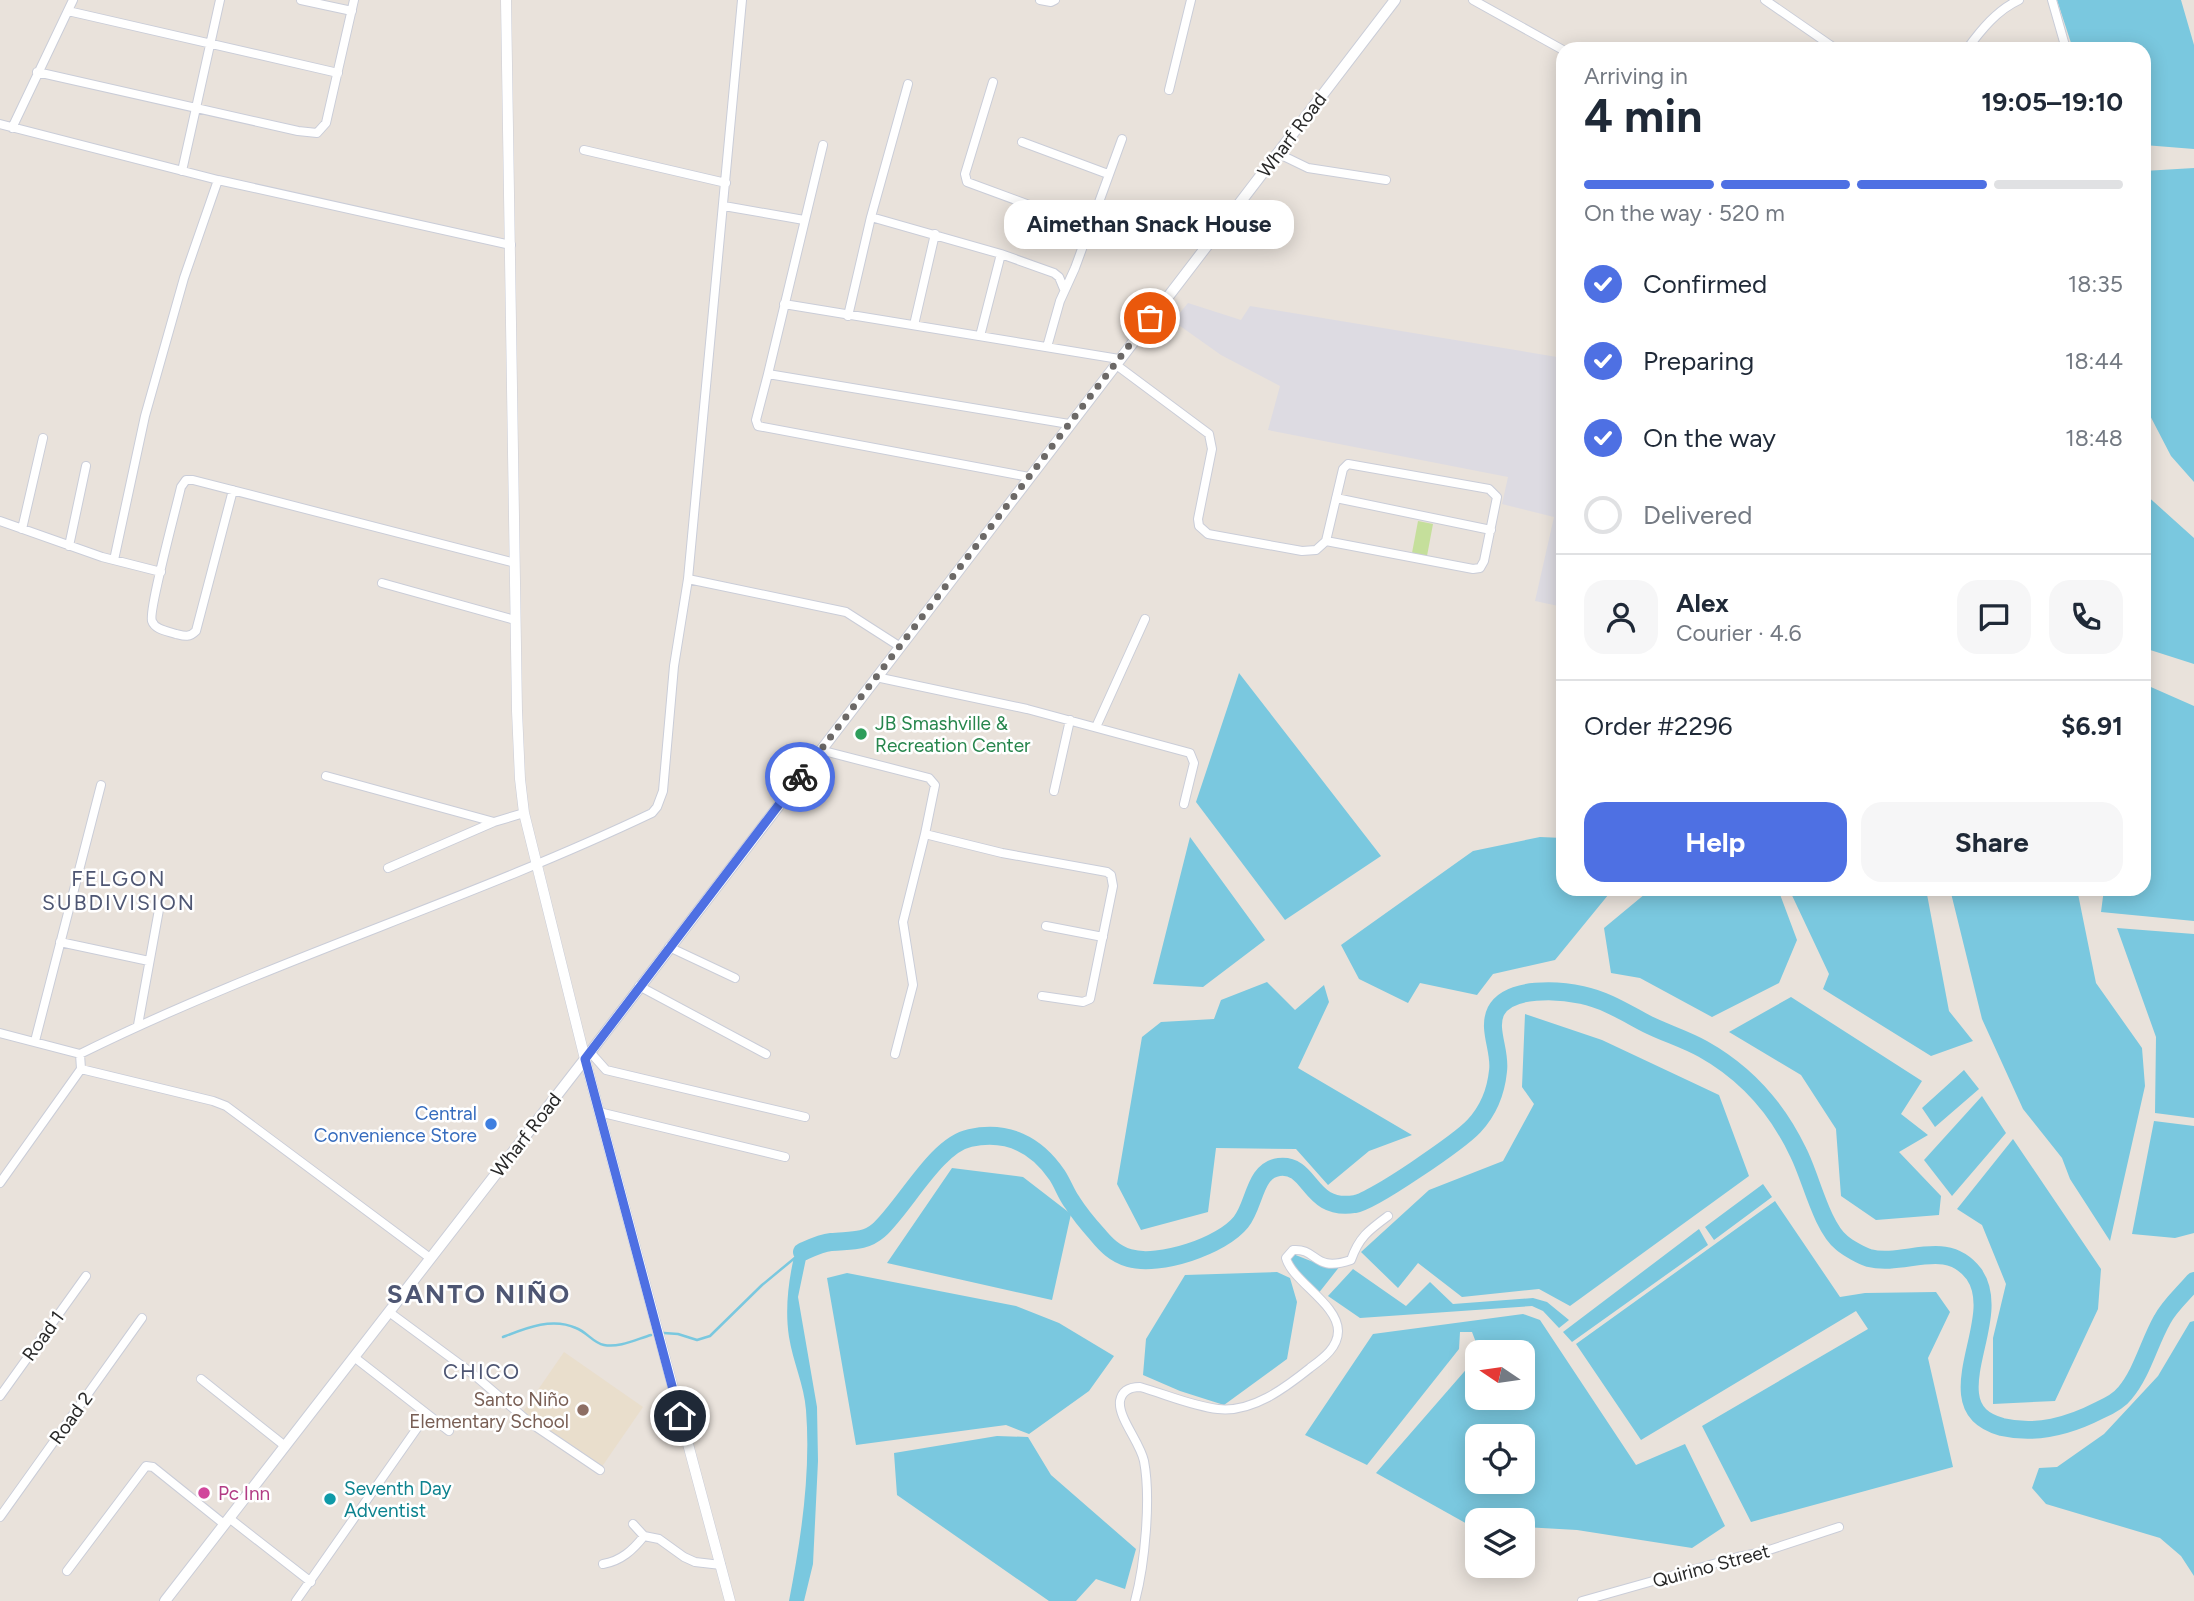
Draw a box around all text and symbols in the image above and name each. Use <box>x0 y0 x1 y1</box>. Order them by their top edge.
text: Arriving in <box>1584 62 1688 90</box>
text: 19:05–19:10 <box>1981 86 2123 118</box>
street label: Wharf Road <box>1253 88 1331 182</box>
text: 4 min <box>1584 88 1702 144</box>
callout: Aimethan Snack House <box>1005 199 1295 248</box>
text: On the way · 520 m <box>1584 199 1785 227</box>
text: Aimethan Snack House <box>1026 210 1272 238</box>
icon: check <box>1584 265 1622 303</box>
text: Confirmed <box>1643 268 1767 300</box>
text: 18:35 <box>2068 270 2123 298</box>
pin <box>1120 288 1180 348</box>
icon: bag <box>1131 299 1169 337</box>
icon: check <box>1584 342 1622 380</box>
text: Preparing <box>1643 345 1754 377</box>
text: 18:44 <box>2065 347 2123 375</box>
icon: check <box>1584 419 1622 457</box>
text: On the way <box>1643 422 1776 454</box>
text: 18:48 <box>2065 424 2123 452</box>
text: Delivered <box>1643 499 1752 531</box>
button: person <box>1584 580 1658 654</box>
button: chat <box>1957 580 2031 654</box>
button: phone <box>2049 580 2123 654</box>
text: Alex <box>1676 587 1729 619</box>
text: Courier · 4.6 <box>1676 619 1802 647</box>
text: Order #2296 <box>1584 710 1732 742</box>
text: $6.91 <box>2061 710 2123 742</box>
place label: JB Smashville & Recreation Center <box>875 712 1031 757</box>
marker: JB Smashville & Recreation Center <box>853 726 869 742</box>
courier <box>765 742 835 812</box>
icon: bike <box>781 758 819 796</box>
button: Help <box>1584 802 1847 882</box>
button: Share <box>1861 802 2123 882</box>
district label: FELGON SUBDIVISION <box>42 866 196 915</box>
street label: Wharf Road <box>486 1088 566 1182</box>
place label: Central Convenience Store <box>314 1102 477 1147</box>
marker: Central Convenience Store <box>483 1116 499 1132</box>
district label: SANTO NIÑO <box>387 1278 571 1310</box>
street label: Road 1 <box>17 1306 69 1366</box>
north arrow <box>1465 1340 1535 1410</box>
map controls <box>1465 1340 1535 1578</box>
district label: CHICO <box>443 1359 521 1384</box>
pin <box>650 1386 710 1446</box>
street label: Road 2 <box>44 1387 98 1449</box>
place label: Santo Niño Elementary School <box>409 1388 569 1433</box>
icon: home <box>661 1397 699 1435</box>
marker: Santo Niño Elementary School <box>575 1402 591 1418</box>
button: locate <box>1465 1424 1535 1494</box>
place label: Seventh Day Adventist <box>344 1477 452 1522</box>
place label: Pc Inn <box>218 1482 270 1505</box>
marker: Pc Inn <box>196 1485 212 1501</box>
marker: Seventh Day Adventist <box>322 1491 338 1507</box>
button: layers <box>1465 1508 1535 1578</box>
street label: Quirino Street <box>1650 1539 1772 1593</box>

